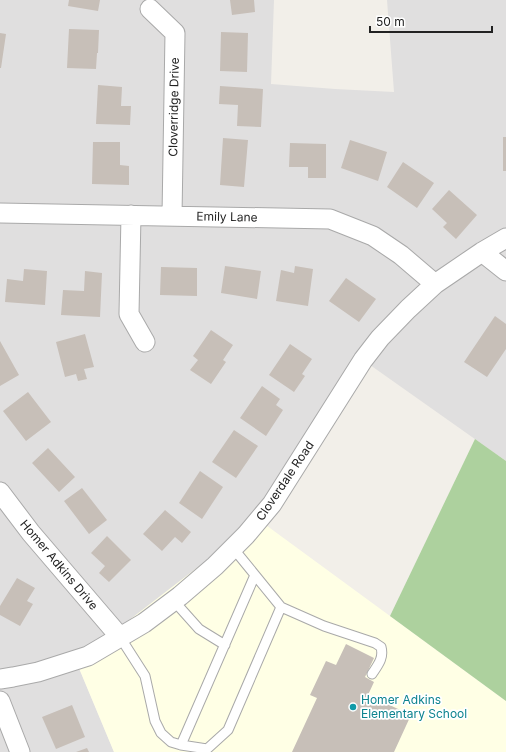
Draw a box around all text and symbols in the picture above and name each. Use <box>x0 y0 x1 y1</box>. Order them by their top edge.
scale bar <box>370 8 492 34</box>
text: 50 m <box>376 14 405 29</box>
street label: Cloverridge Drive <box>165 57 182 157</box>
street label: Emily Lane <box>196 208 258 225</box>
street label: Cloverdale Road <box>252 438 317 523</box>
street label: Homer Adkins Drive <box>17 516 102 613</box>
place label: Homer Adkins Elementary School <box>361 692 467 721</box>
marker: Homer Adkins Elementary School <box>348 702 358 712</box>

